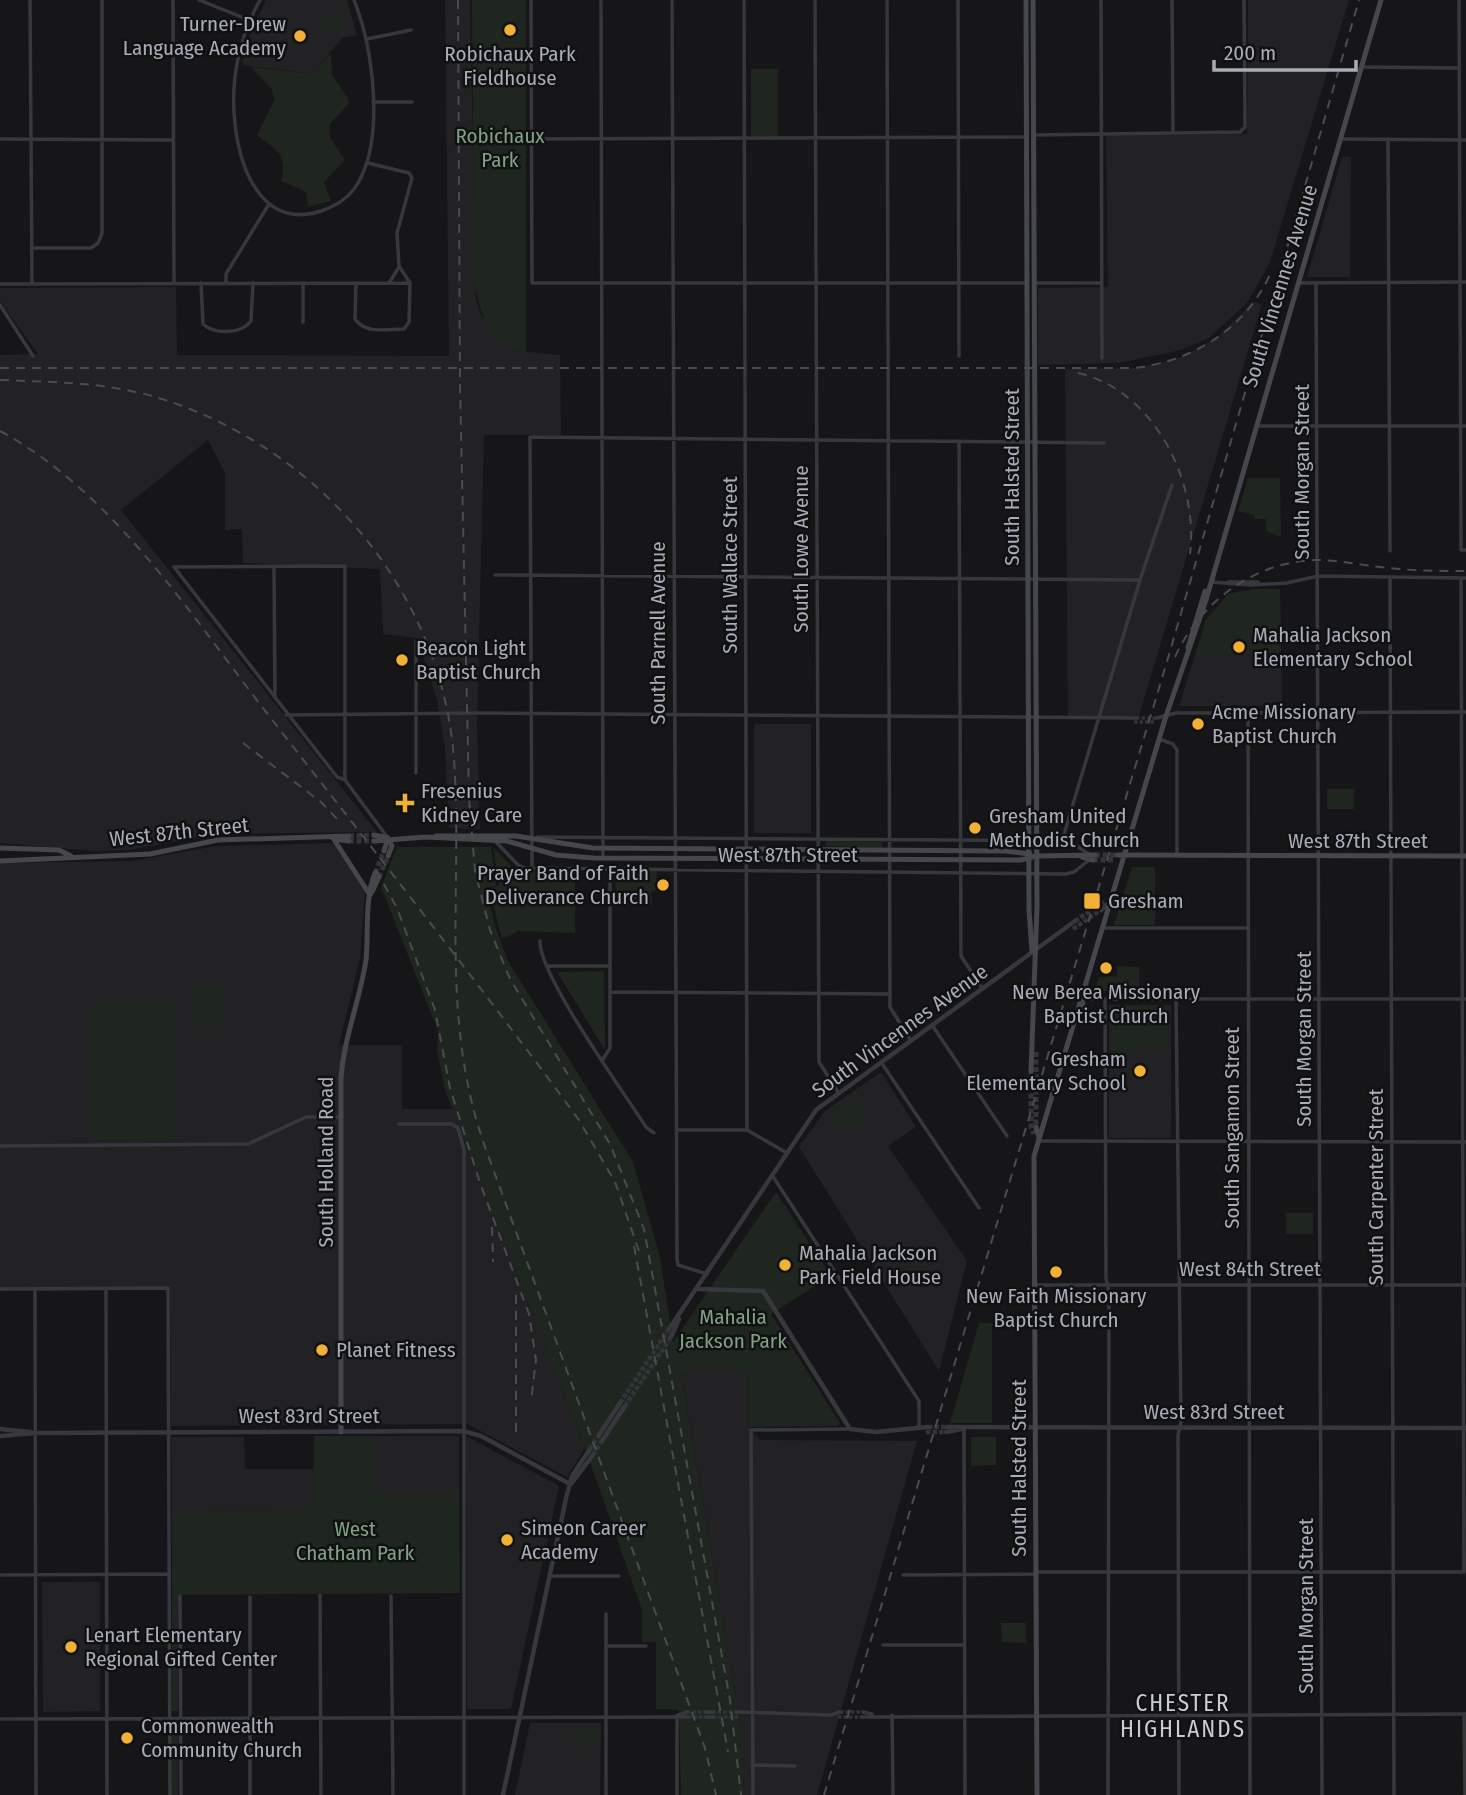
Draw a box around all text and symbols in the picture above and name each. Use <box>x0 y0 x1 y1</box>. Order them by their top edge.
place label: Turner-Drew Language Academy <box>123 11 287 61</box>
marker: Robichaux Park Fieldhouse <box>502 22 518 38</box>
marker: Turner-Drew Language Academy <box>292 28 308 44</box>
scale bar <box>1214 28 1356 72</box>
text: 200 m <box>1224 40 1276 66</box>
place label: Robichaux Park Fieldhouse <box>444 41 576 91</box>
park label: Robichaux Park <box>455 123 545 173</box>
street label: South Vincennes Avenue <box>1237 181 1323 391</box>
street label: South Morgan Street <box>1289 384 1315 560</box>
street label: South Halsted Street <box>999 388 1025 566</box>
street label: South Lowe Avenue <box>788 465 814 633</box>
street label: South Wallace Street <box>717 476 743 654</box>
street label: South Parnell Avenue <box>645 541 671 725</box>
place label: Mahalia Jackson Elementary School <box>1253 622 1413 672</box>
place label: Beacon Light Baptist Church <box>416 635 541 685</box>
marker: Mahalia Jackson Elementary School <box>1231 639 1247 655</box>
marker: Beacon Light Baptist Church <box>394 652 410 668</box>
place label: Acme Missionary Baptist Church <box>1212 699 1356 749</box>
marker: Acme Missionary Baptist Church <box>1190 716 1206 732</box>
place label: Fresenius Kidney Care <box>421 778 522 828</box>
marker: Fresenius Kidney Care <box>395 793 415 813</box>
place label: Gresham United Methodist Church <box>989 803 1140 853</box>
street label: West 87th Street <box>108 812 250 852</box>
marker: Gresham United Methodist Church <box>967 820 983 836</box>
street label: West 87th Street <box>1288 828 1428 854</box>
street label: West 87th Street <box>718 842 858 868</box>
place label: Prayer Band of Faith Deliverance Church <box>477 860 649 910</box>
marker: Prayer Band of Faith Deliverance Church <box>655 877 671 893</box>
place label: Gresham <box>1108 888 1184 914</box>
marker: Gresham <box>1082 891 1102 911</box>
street label: South Morgan Street <box>1291 951 1317 1127</box>
street label: South Vincennes Avenue <box>807 959 993 1103</box>
marker: New Berea Missionary Baptist Church <box>1098 960 1114 976</box>
place label: New Berea Missionary Baptist Church <box>1012 979 1201 1029</box>
street label: South Sangamon Street <box>1219 1027 1245 1229</box>
place label: Gresham Elementary School <box>966 1046 1126 1096</box>
marker: Gresham Elementary School <box>1132 1063 1148 1079</box>
street label: South Holland Road <box>313 1076 339 1248</box>
street label: South Carpenter Street <box>1363 1088 1389 1285</box>
place label: Mahalia Jackson Park Field House <box>799 1240 941 1290</box>
street label: West 84th Street <box>1179 1256 1321 1282</box>
marker: Mahalia Jackson Park Field House <box>777 1257 793 1273</box>
marker: New Faith Missionary Baptist Church <box>1048 1264 1064 1280</box>
place label: New Faith Missionary Baptist Church <box>966 1283 1147 1333</box>
park label: Mahalia Jackson Park <box>679 1304 787 1354</box>
place label: Planet Fitness <box>336 1337 456 1363</box>
marker: Planet Fitness <box>314 1342 330 1358</box>
street label: South Halsted Street <box>1006 1379 1032 1557</box>
street label: West 83rd Street <box>1143 1399 1285 1425</box>
street label: West 83rd Street <box>238 1403 380 1429</box>
place label: Simeon Career Academy <box>521 1515 647 1565</box>
park label: West Chatham Park <box>296 1516 414 1566</box>
street label: South Morgan Street <box>1293 1518 1319 1694</box>
marker: Simeon Career Academy <box>499 1532 515 1548</box>
place label: Lenart Elementary Regional Gifted Center <box>85 1622 278 1672</box>
marker: Lenart Elementary Regional Gifted Center <box>63 1639 79 1655</box>
district label: CHESTER HIGHLANDS <box>1120 1689 1246 1743</box>
place label: Commonwealth Community Church <box>141 1713 302 1763</box>
marker: Commonwealth Community Church <box>119 1730 135 1746</box>

